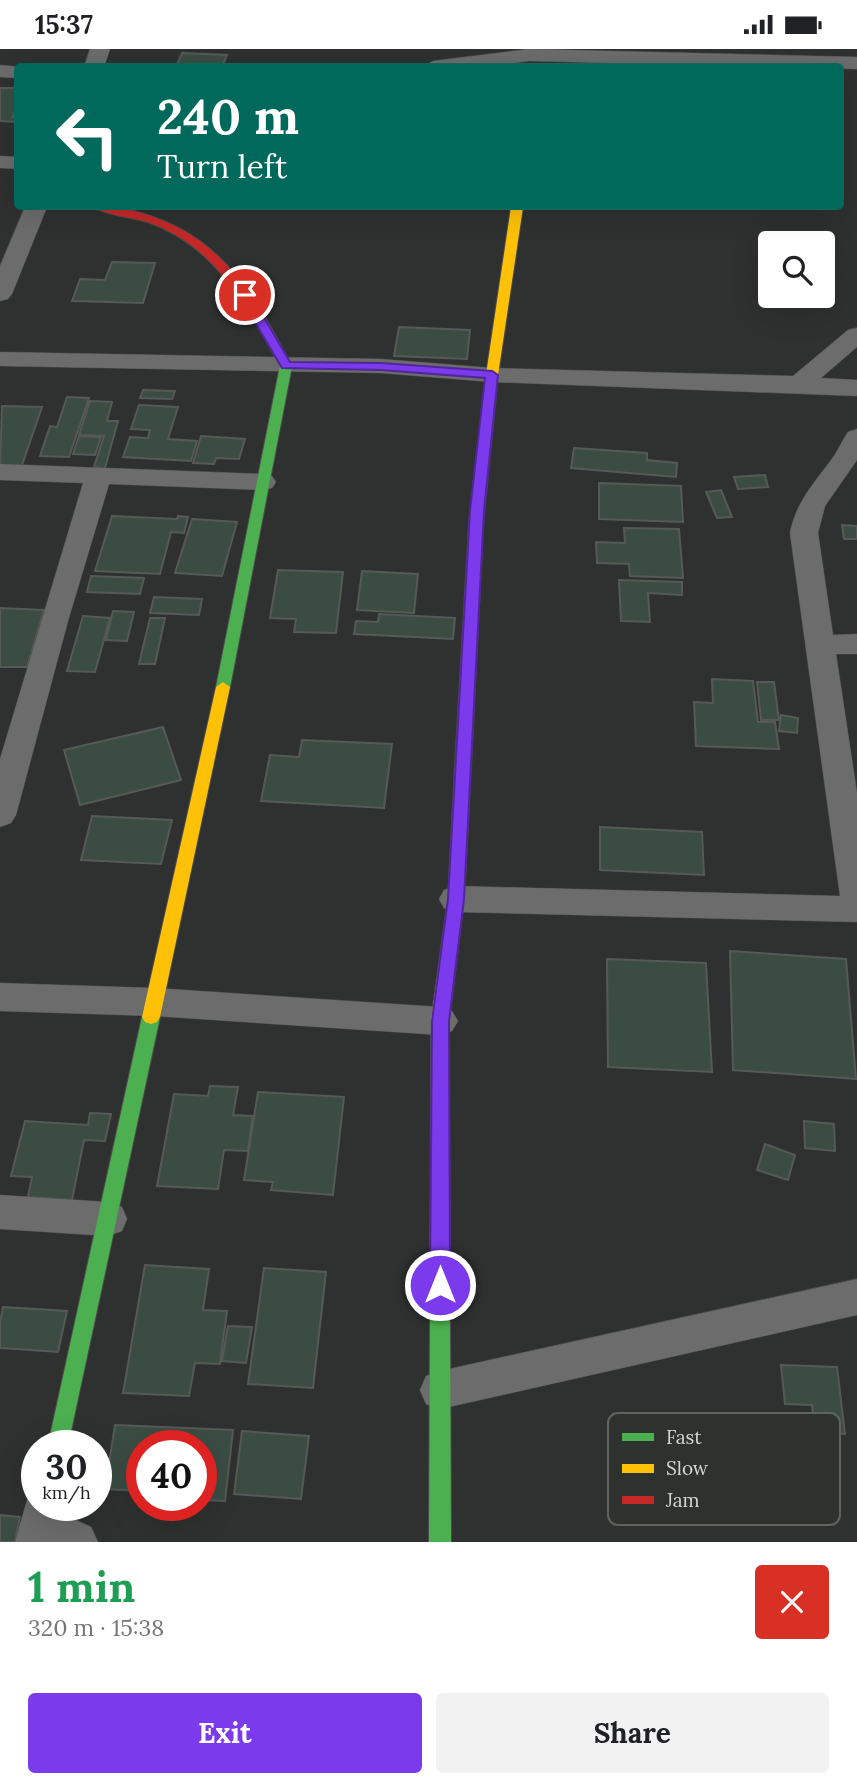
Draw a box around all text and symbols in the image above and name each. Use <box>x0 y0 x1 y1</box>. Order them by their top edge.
text: 15:37 <box>35 8 93 41</box>
text: 240 m <box>157 85 299 147</box>
icon: left <box>42 91 133 182</box>
text: Turn left <box>157 146 287 187</box>
map controls <box>758 231 835 308</box>
button: search <box>758 231 835 308</box>
pin <box>215 265 275 325</box>
icon: arrive <box>226 276 264 314</box>
position arrow <box>403 1248 477 1322</box>
legend <box>608 1413 840 1525</box>
text: Fast <box>666 1425 702 1449</box>
speed limit sign: 40 <box>126 1430 217 1521</box>
text: 30 <box>46 1444 87 1489</box>
text: Slow <box>666 1456 709 1480</box>
text: km/h <box>42 1481 91 1504</box>
text: Jam <box>665 1488 700 1512</box>
text: 1 min <box>28 1560 135 1614</box>
button: close <box>755 1565 829 1639</box>
text: 320 m · 15:38 <box>28 1613 164 1642</box>
button: Exit <box>28 1693 422 1773</box>
button: Share <box>436 1693 829 1773</box>

